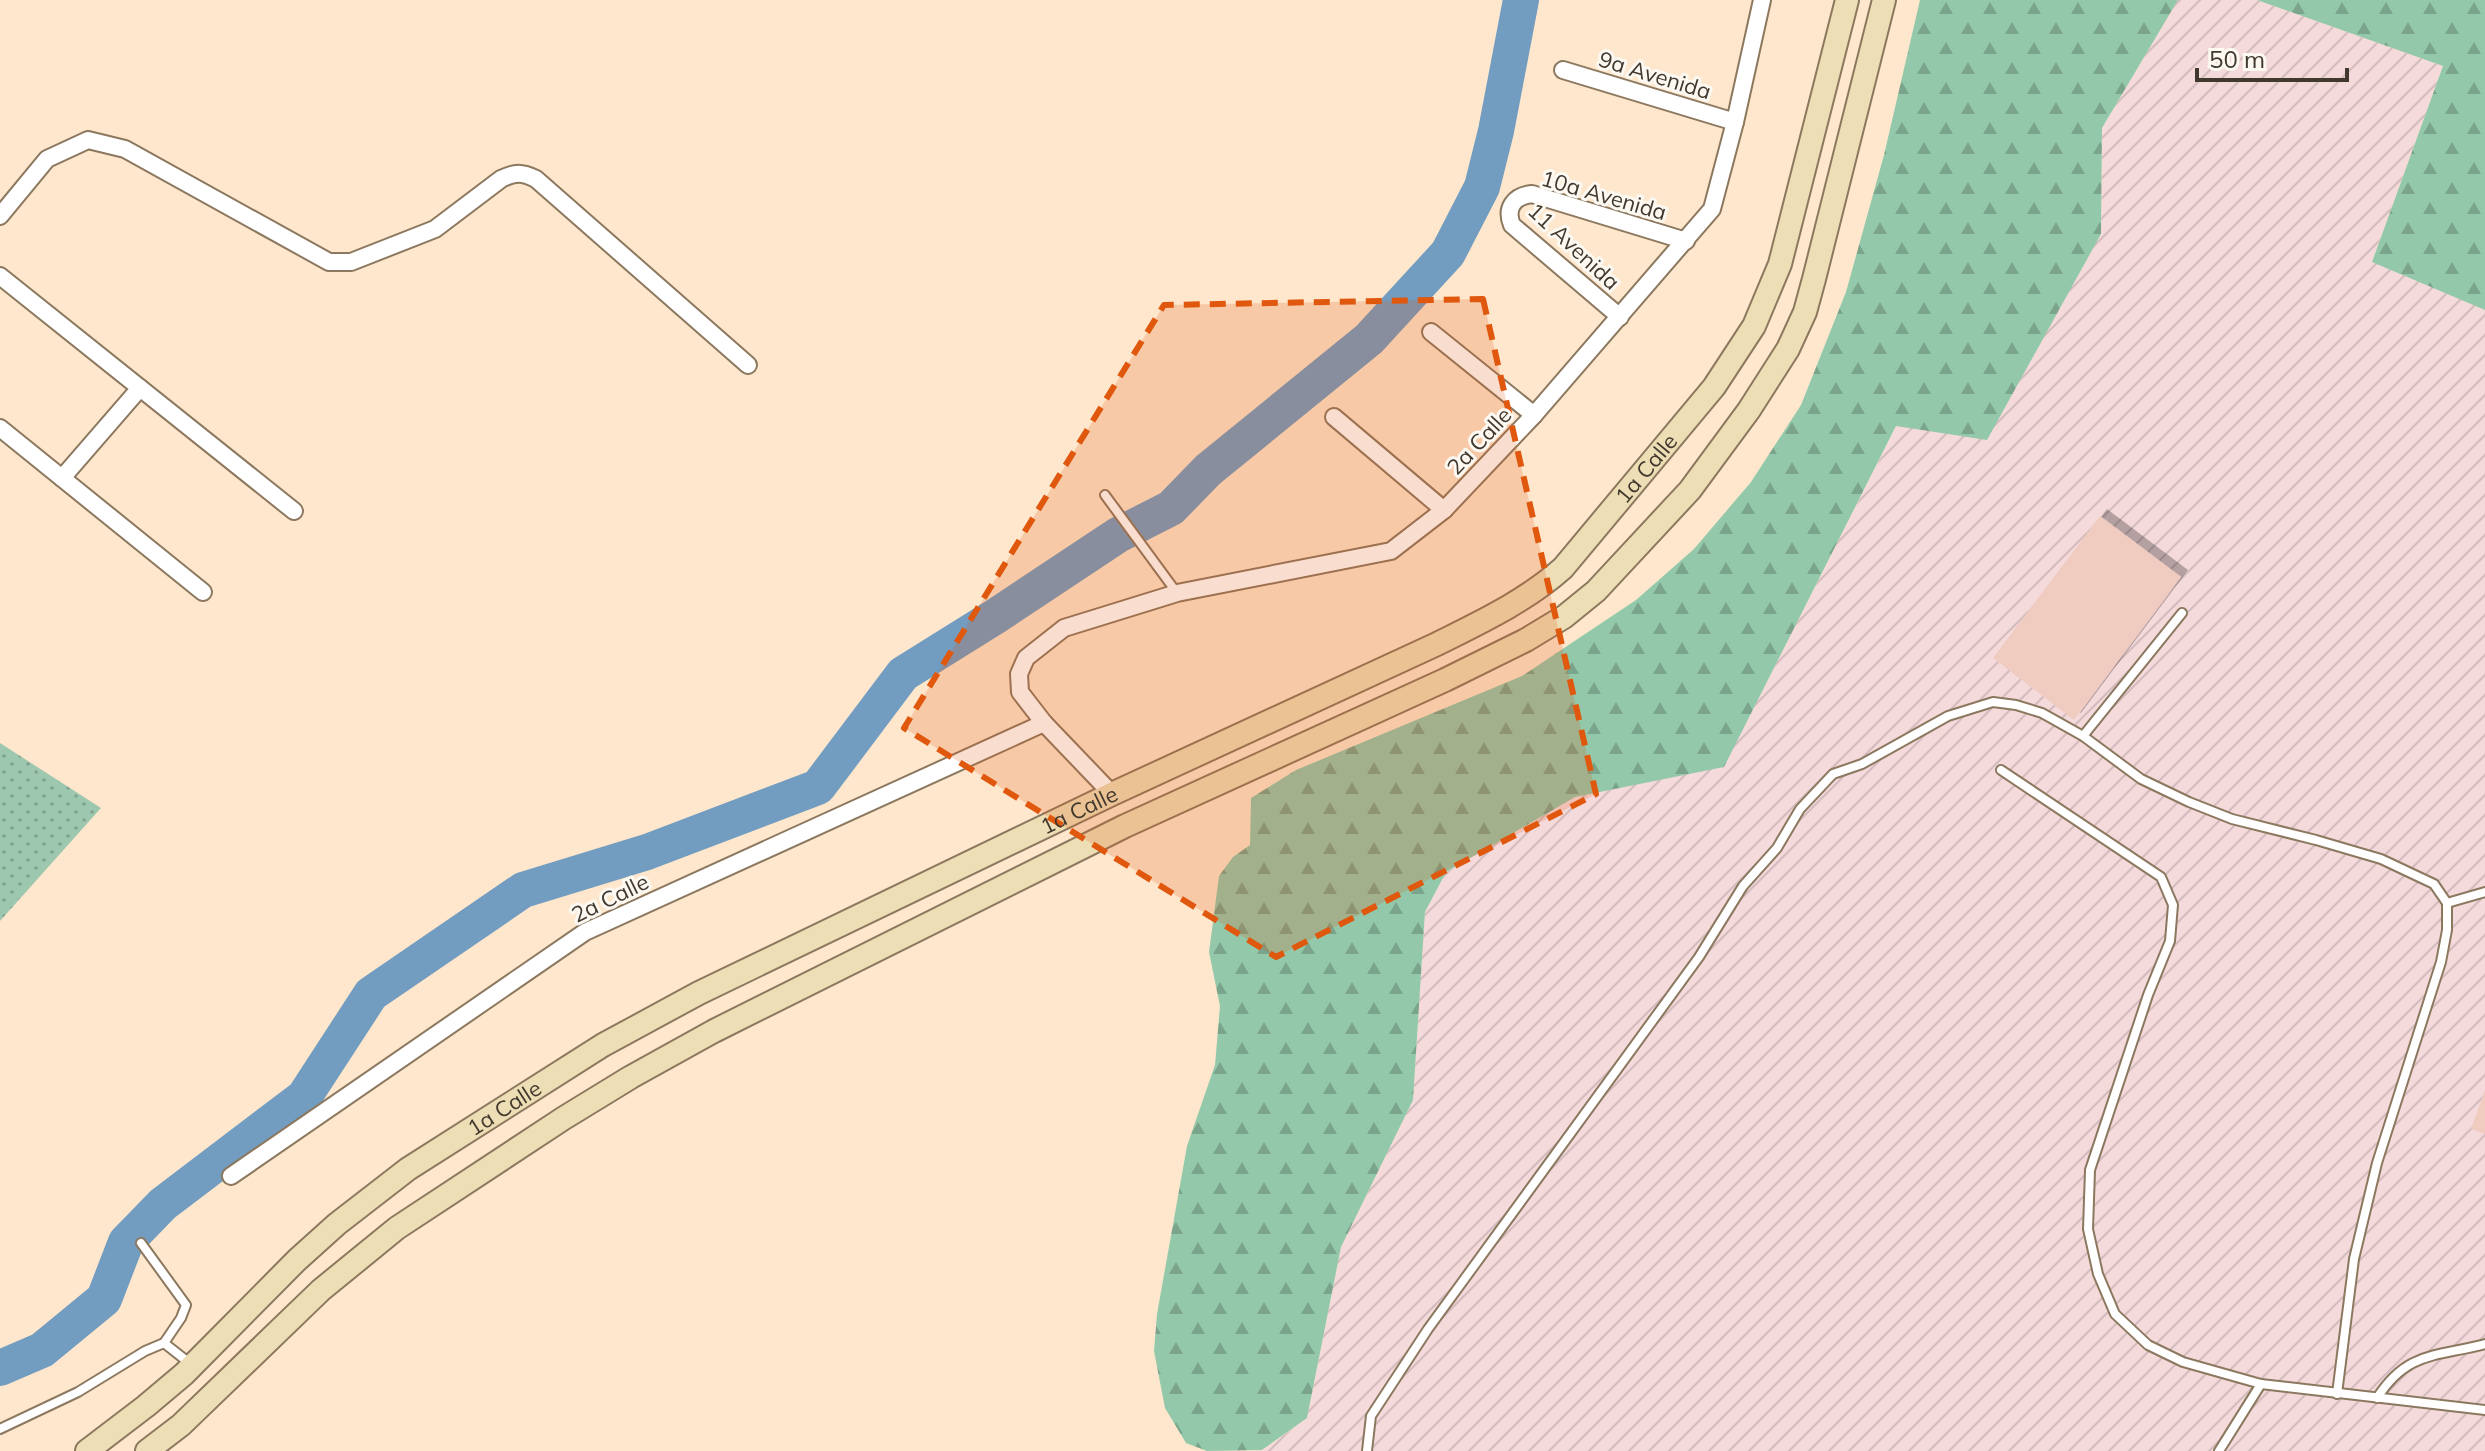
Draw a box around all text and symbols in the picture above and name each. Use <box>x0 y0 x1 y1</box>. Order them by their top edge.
scale bar <box>2197 32 2347 82</box>
text: 50 m <box>2209 44 2265 74</box>
street label: 9a Avenida <box>1596 45 1714 105</box>
street label: 10a Avenida <box>1538 164 1670 226</box>
street label: 11 Avenida <box>1522 196 1626 296</box>
street label: 2a Calle <box>1441 401 1517 481</box>
street label: 1a Calle <box>1609 428 1683 509</box>
street label: 1a Calle <box>1036 779 1122 840</box>
street label: 2a Calle <box>567 867 653 929</box>
street label: 1a Calle <box>462 1074 547 1142</box>

